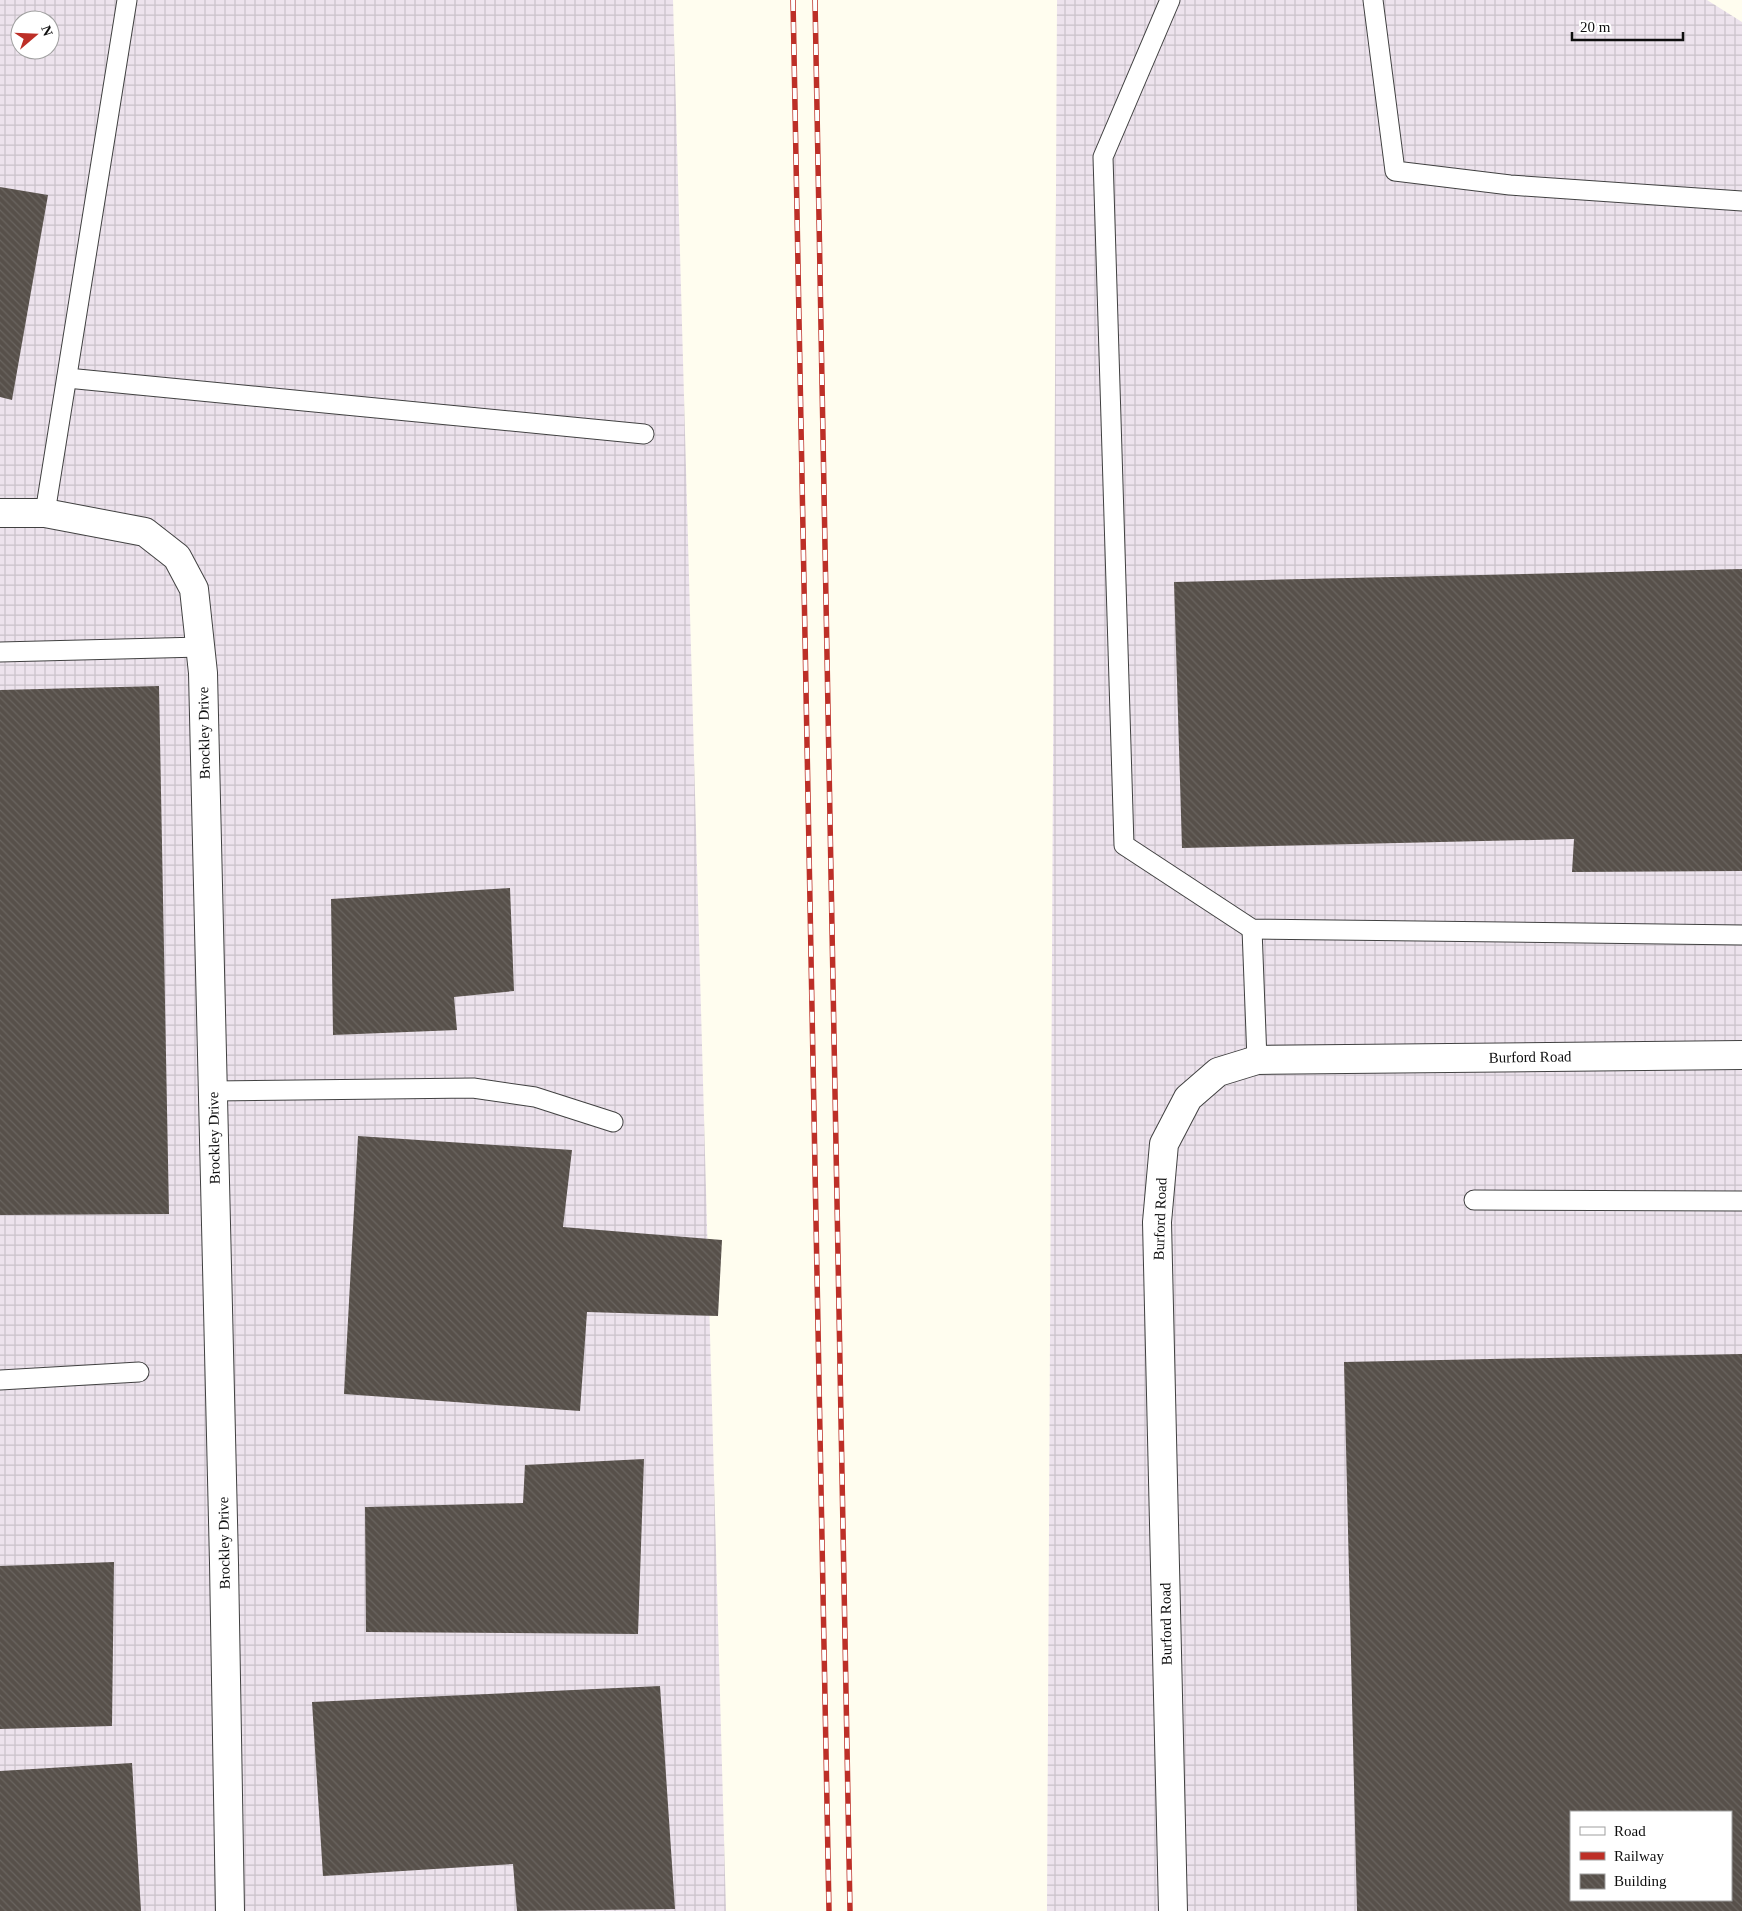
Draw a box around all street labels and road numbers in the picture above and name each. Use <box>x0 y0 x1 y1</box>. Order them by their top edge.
street label: Brockley Drive <box>195 686 213 780</box>
street label: Burford Road <box>1488 1048 1572 1066</box>
street label: Brockley Drive <box>205 1091 223 1185</box>
street label: Burford Road <box>1151 1177 1169 1261</box>
street label: Brockley Drive <box>215 1496 233 1590</box>
street label: Burford Road <box>1157 1582 1175 1666</box>

